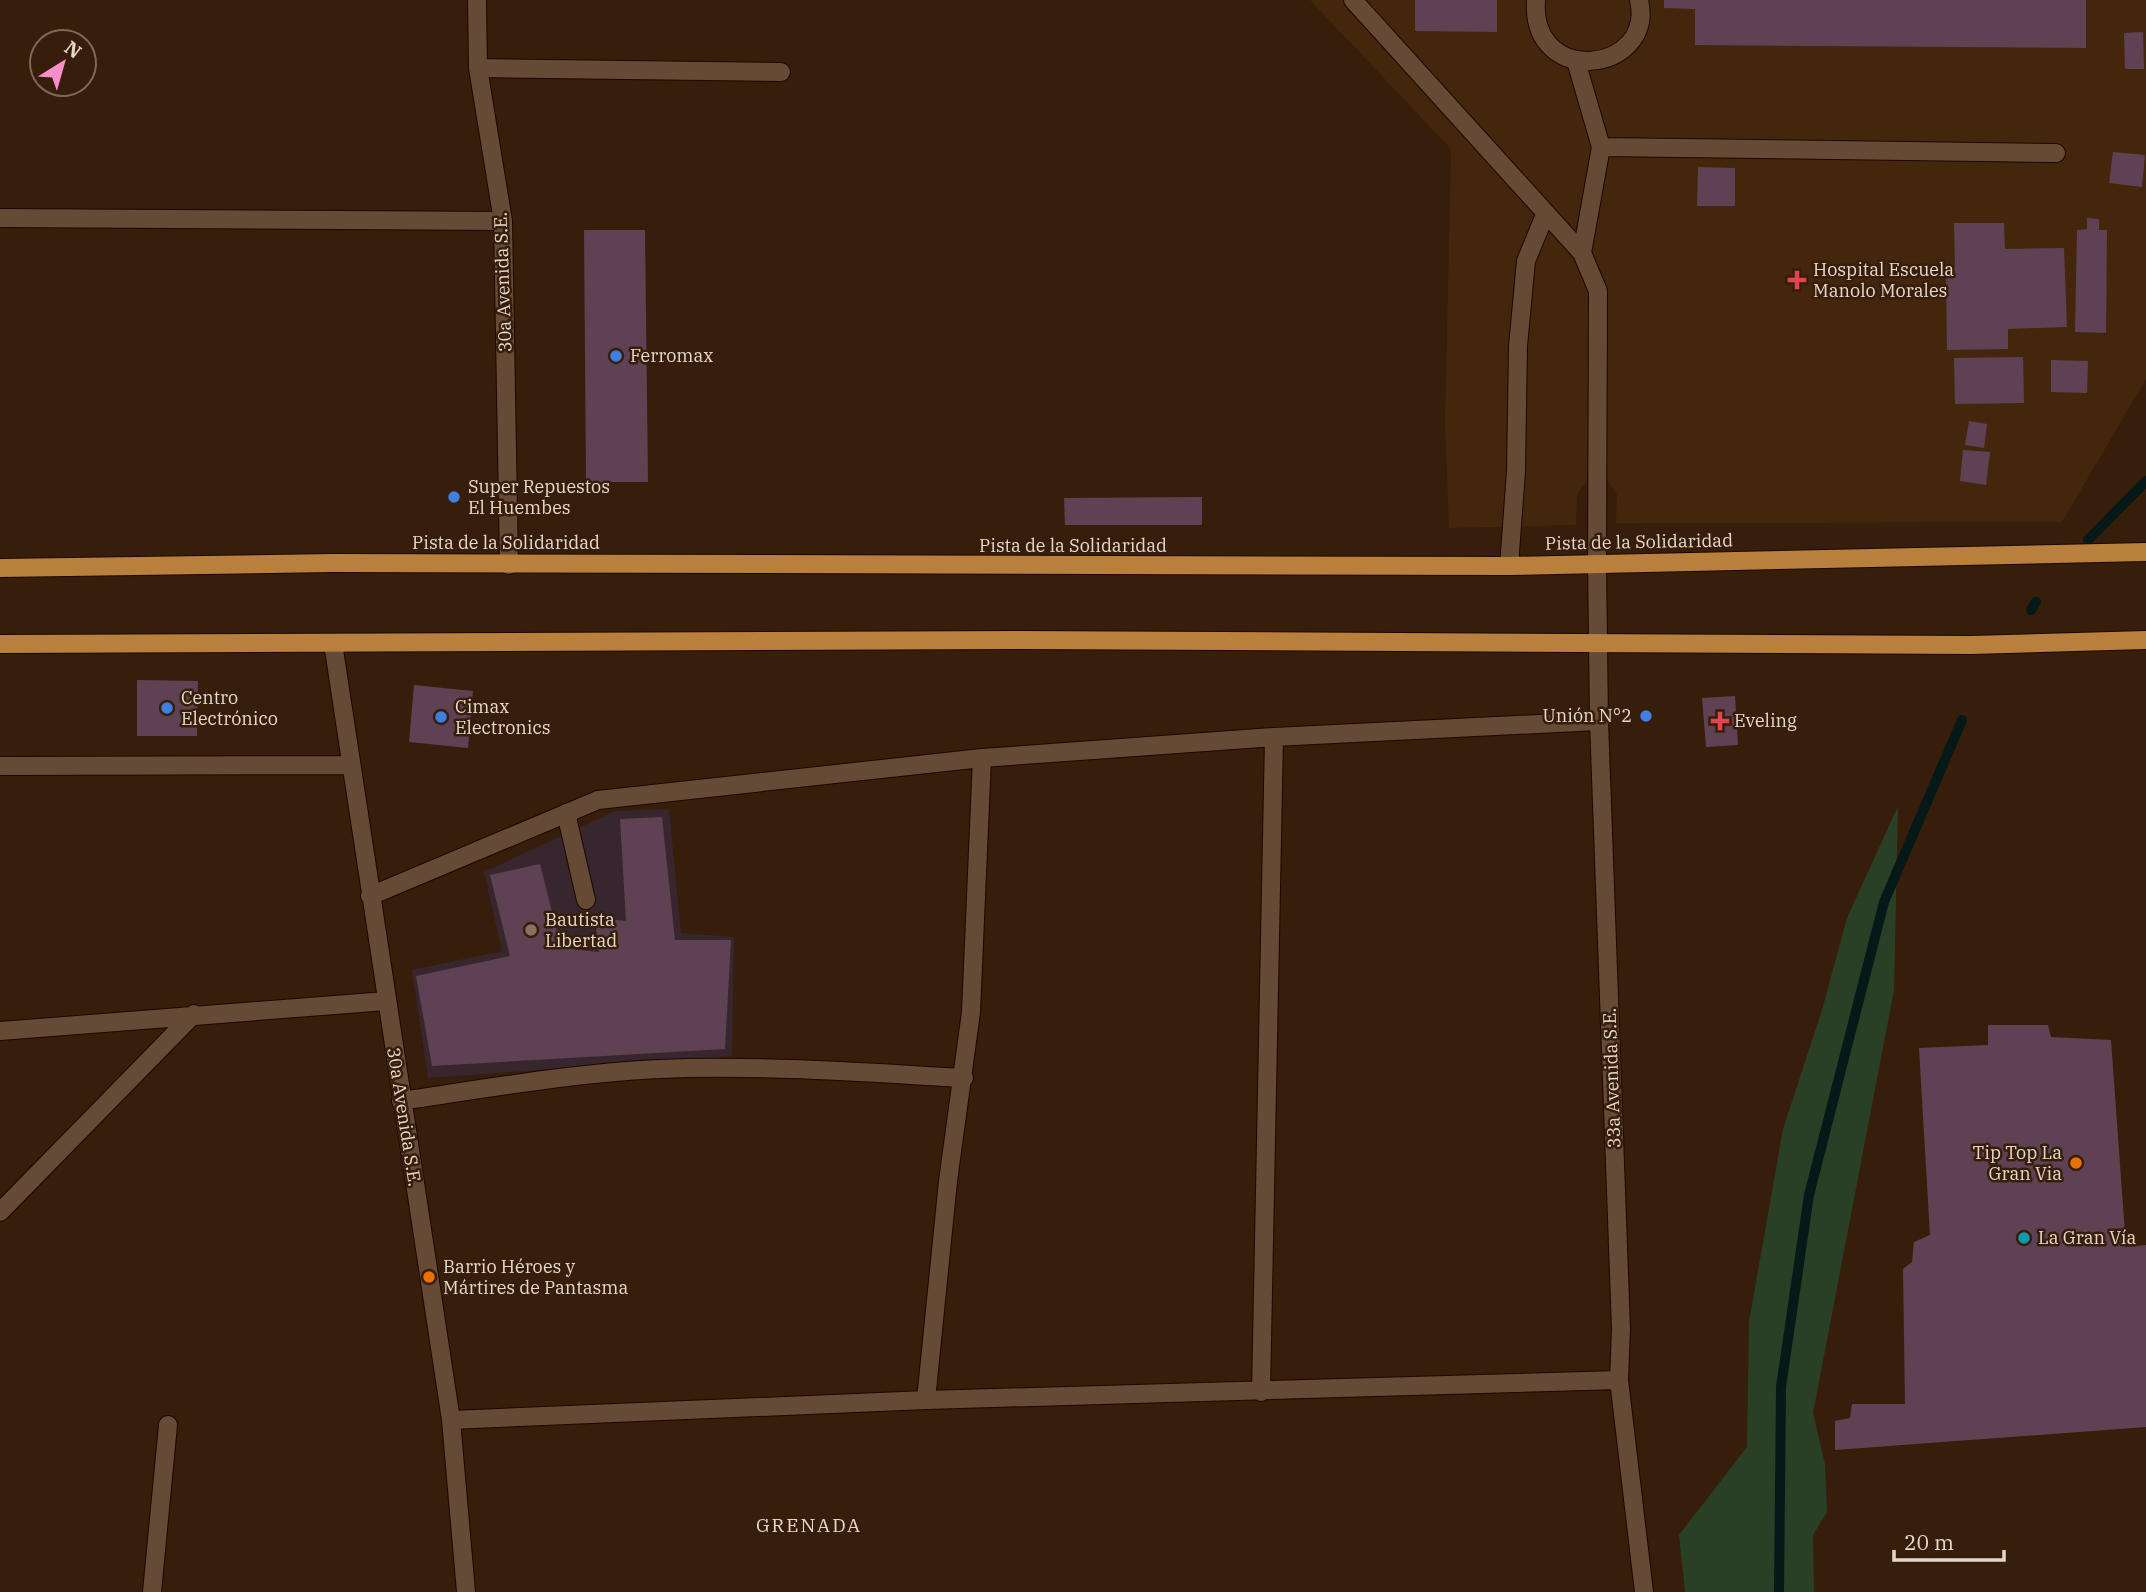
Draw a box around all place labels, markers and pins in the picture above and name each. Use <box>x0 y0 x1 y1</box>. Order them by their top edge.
place label: Hospital Escuela Manolo Morales <box>1813 258 1954 302</box>
marker: Hospital Escuela Manolo Morales <box>1787 270 1807 290</box>
place label: Ferromax <box>630 344 713 367</box>
marker: Ferromax <box>608 348 624 364</box>
place label: Super Repuestos El Huembes <box>468 475 610 519</box>
marker: Super Repuestos El Huembes <box>446 489 462 505</box>
place label: Centro Electrónico <box>181 686 278 730</box>
place label: Cimax Electronics <box>455 695 551 739</box>
marker: Centro Electrónico <box>159 700 175 716</box>
place label: Unión N°2 <box>1543 704 1632 727</box>
marker: Unión N°2 <box>1638 708 1654 724</box>
marker: Cimax Electronics <box>433 709 449 725</box>
place label: Eveling <box>1734 709 1797 732</box>
marker: Eveling <box>1712 713 1728 729</box>
place label: Bautista Libertad <box>545 908 617 952</box>
marker: Bautista Libertad <box>523 922 539 938</box>
place label: Tip Top La Gran Via <box>1973 1141 2062 1185</box>
marker: Tip Top La Gran Via <box>2068 1155 2084 1171</box>
place label: La Gran Vía <box>2038 1226 2136 1249</box>
marker: La Gran Vía <box>2016 1230 2032 1246</box>
place label: Barrio Héroes y Mártires de Pantasma <box>443 1255 628 1299</box>
marker: Barrio Héroes y Mártires de Pantasma <box>421 1269 437 1285</box>

